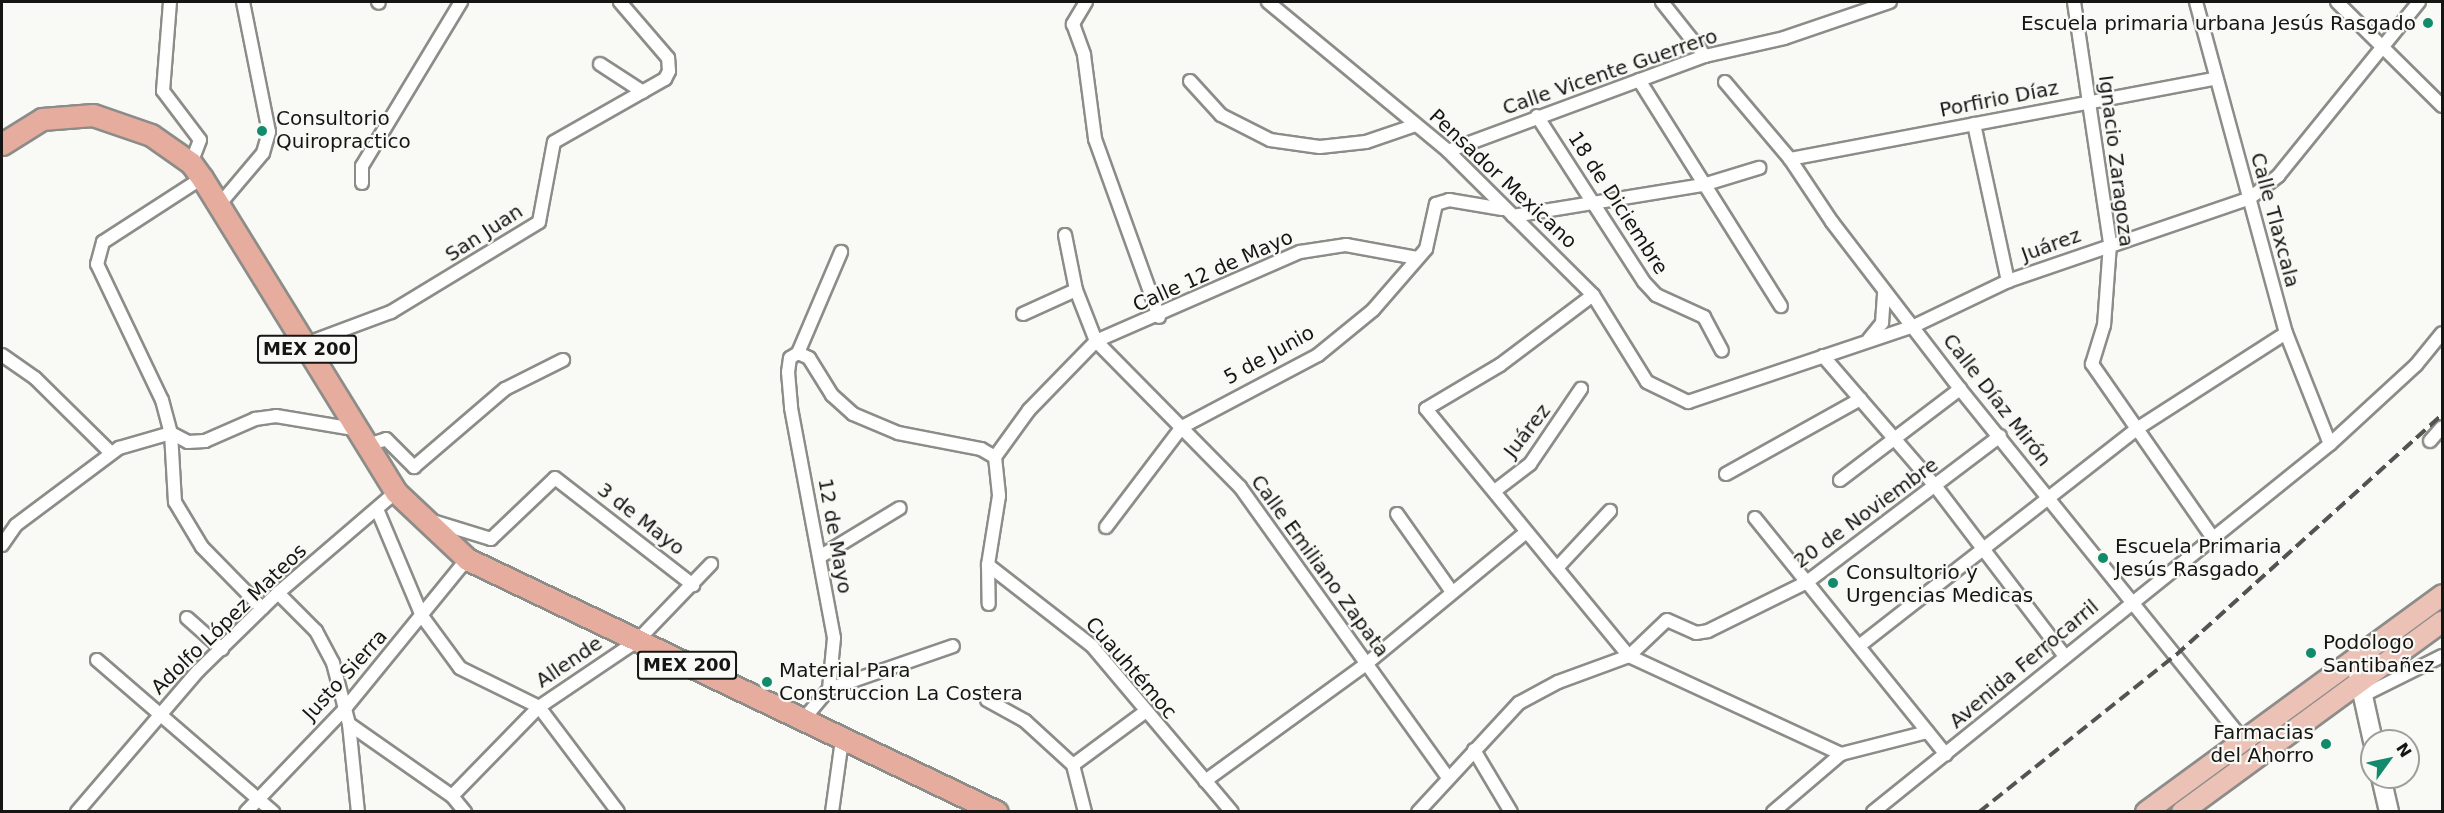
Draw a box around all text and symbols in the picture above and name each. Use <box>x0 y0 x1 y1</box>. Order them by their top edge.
place label: Escuela primaria urbana Jesús Rasgado <box>2021 11 2416 35</box>
marker: Escuela primaria urbana Jesús Rasgado <box>2421 16 2435 30</box>
street label: Calle Vicente Guerrero <box>1499 24 1721 120</box>
street label: Ignacio Zaragoza <box>2094 74 2138 248</box>
street label: Porfirio Díaz <box>1938 76 2060 122</box>
street label: Pensador Mexicano <box>1424 104 1582 254</box>
place label: Consultorio Quiropractico <box>276 107 411 154</box>
marker: Consultorio Quiropractico <box>253 122 271 140</box>
street label: 18 de Diciembre <box>1563 127 1673 279</box>
street label: Calle Tlaxcala <box>2245 150 2305 290</box>
street label: San Juan <box>441 199 527 267</box>
street label: Juárez <box>2018 223 2084 267</box>
street label: Calle 12 de Mayo <box>1129 225 1297 317</box>
street label: 5 de Junio <box>1220 320 1318 390</box>
street label: Calle Díaz Mirón <box>1938 329 2056 471</box>
road number: MEX 200 <box>256 334 358 364</box>
street label: Juárez <box>1499 399 1555 463</box>
street label: 20 de Noviembre <box>1789 453 1943 573</box>
street label: Calle Emiliano Zapata <box>1246 470 1394 662</box>
street label: 12 de Mayo <box>813 476 857 596</box>
street label: 3 de Mayo <box>593 478 689 560</box>
place label: Escuela Primaria Jesús Rasgado <box>2115 534 2281 581</box>
street label: Adolfo López Mateos <box>146 539 312 699</box>
marker: Escuela Primaria Jesús Rasgado <box>2096 551 2110 565</box>
place label: Consultorio y Urgencias Medicas <box>1846 560 2033 607</box>
marker: Consultorio y Urgencias Medicas <box>1824 574 1842 592</box>
street label: Avenida Ferrocarril <box>1945 595 2103 733</box>
street label: Cuauhtémoc <box>1080 612 1182 724</box>
street label: Justo Sierra <box>298 624 392 726</box>
place label: Podologo Santibañez <box>2323 630 2434 677</box>
street label: Allende <box>531 631 607 693</box>
marker: Podologo Santibañez <box>2304 646 2318 660</box>
road number: MEX 200 <box>636 650 738 680</box>
place label: Material Para Construccion La Costera <box>779 658 1023 705</box>
marker: Material Para Construccion La Costera <box>760 675 774 689</box>
place label: Farmacias del Ahorro <box>2211 720 2314 767</box>
north arrow <box>2360 729 2420 789</box>
marker: Farmacias del Ahorro <box>2319 737 2333 751</box>
text: N <box>2392 739 2415 761</box>

